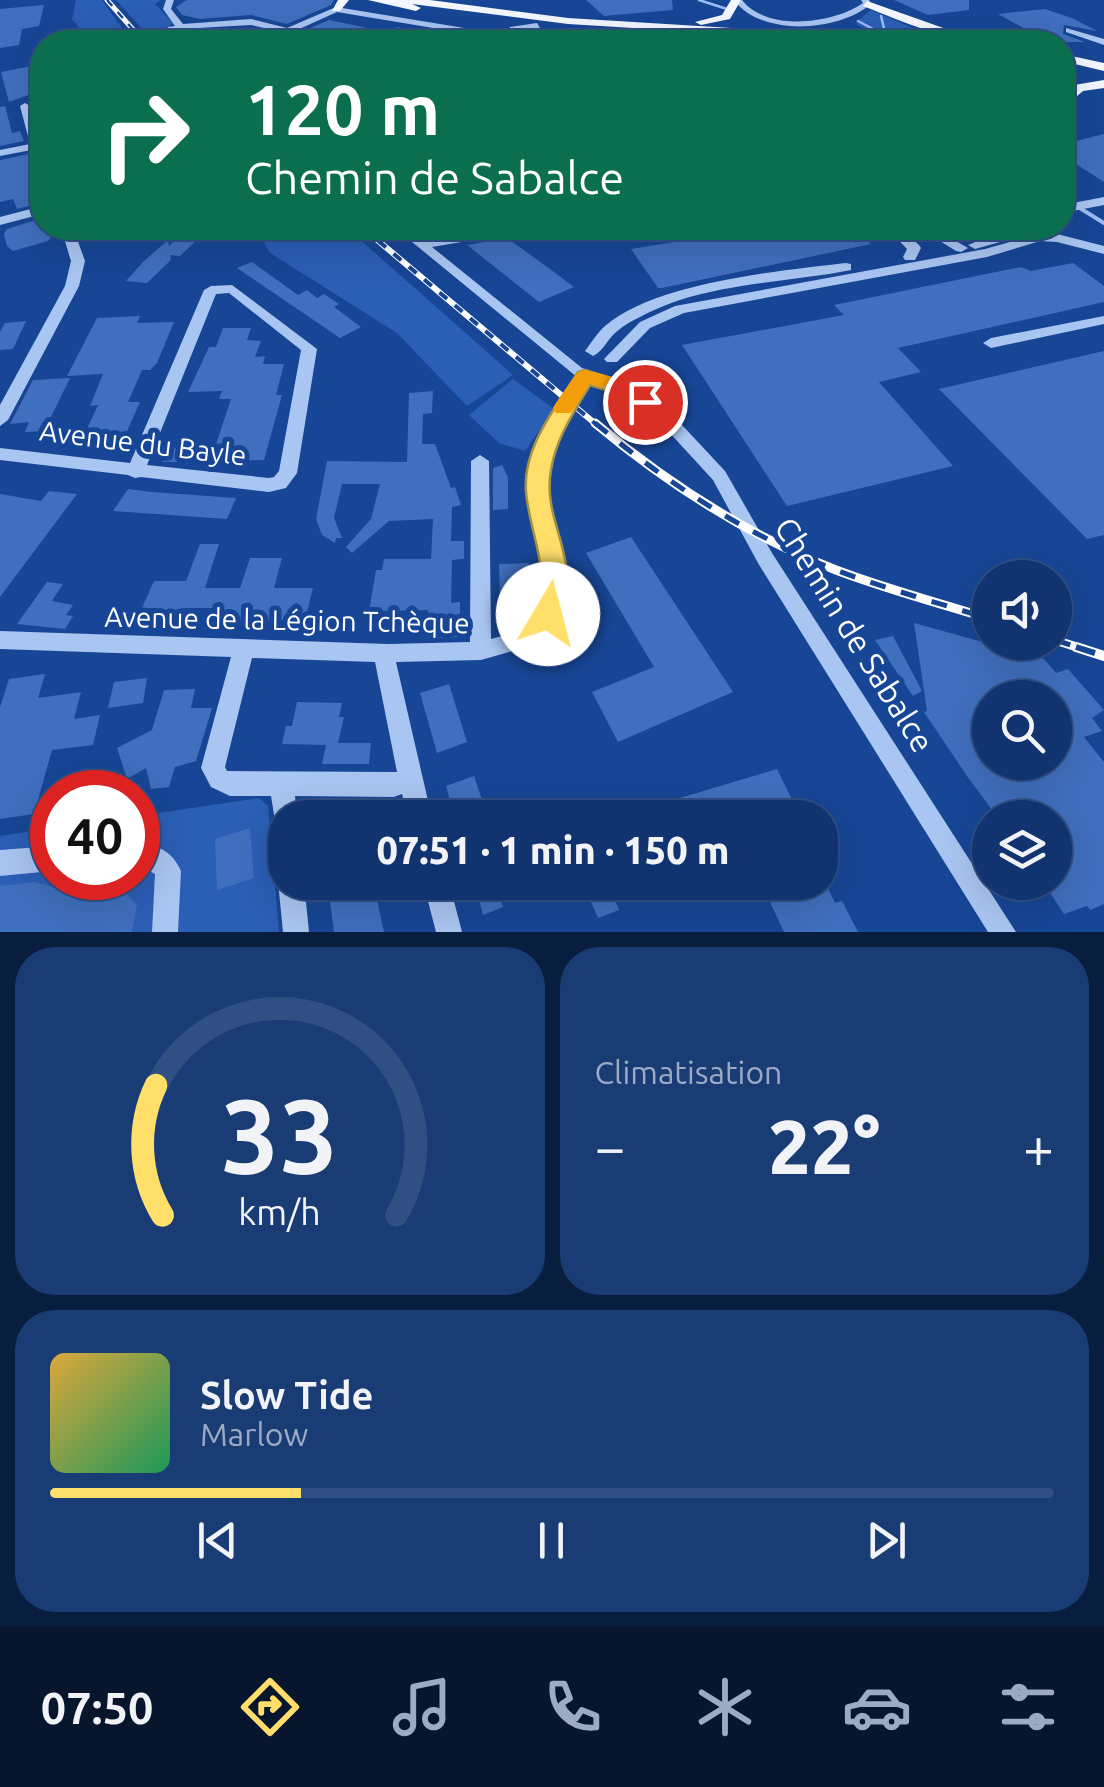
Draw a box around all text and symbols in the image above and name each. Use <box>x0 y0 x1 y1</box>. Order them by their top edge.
icon: right <box>80 70 210 200</box>
text: 120 m <box>245 70 440 148</box>
text: Chemin de Sabalce <box>245 152 624 203</box>
pin <box>603 360 688 445</box>
icon: arrive <box>618 375 673 430</box>
street label: Avenue du Bayle <box>38 414 248 471</box>
street label: Chemin de Sabalce <box>768 511 942 758</box>
map controls <box>972 560 1072 900</box>
button: sound <box>972 560 1072 660</box>
position arrow <box>496 562 600 666</box>
street label: Avenue de la Légion Tchèque <box>104 601 470 638</box>
button: search <box>972 680 1072 780</box>
speed limit sign: 40 <box>30 770 160 900</box>
button: layers <box>972 800 1072 900</box>
text: 07:51 · 1 min · 150 m <box>376 829 730 871</box>
text: Climatisation <box>595 1054 782 1090</box>
text: 33 <box>221 1076 338 1193</box>
text: 22° <box>768 1104 880 1188</box>
text: − <box>595 1116 626 1177</box>
text: + <box>1023 1116 1054 1177</box>
text: km/h <box>238 1192 321 1232</box>
text: Slow Tide <box>200 1374 373 1416</box>
text: Marlow <box>200 1416 308 1452</box>
icon: previous <box>190 1513 245 1568</box>
icon: pause <box>524 1513 579 1568</box>
icon: next <box>859 1513 914 1568</box>
icon: directions <box>235 1672 305 1742</box>
icon: music <box>387 1672 457 1742</box>
icon: phone <box>538 1672 608 1742</box>
icon: climate <box>690 1672 760 1742</box>
icon: car <box>842 1672 912 1742</box>
icon: filters <box>993 1672 1063 1742</box>
text: 07:50 <box>41 1682 153 1733</box>

